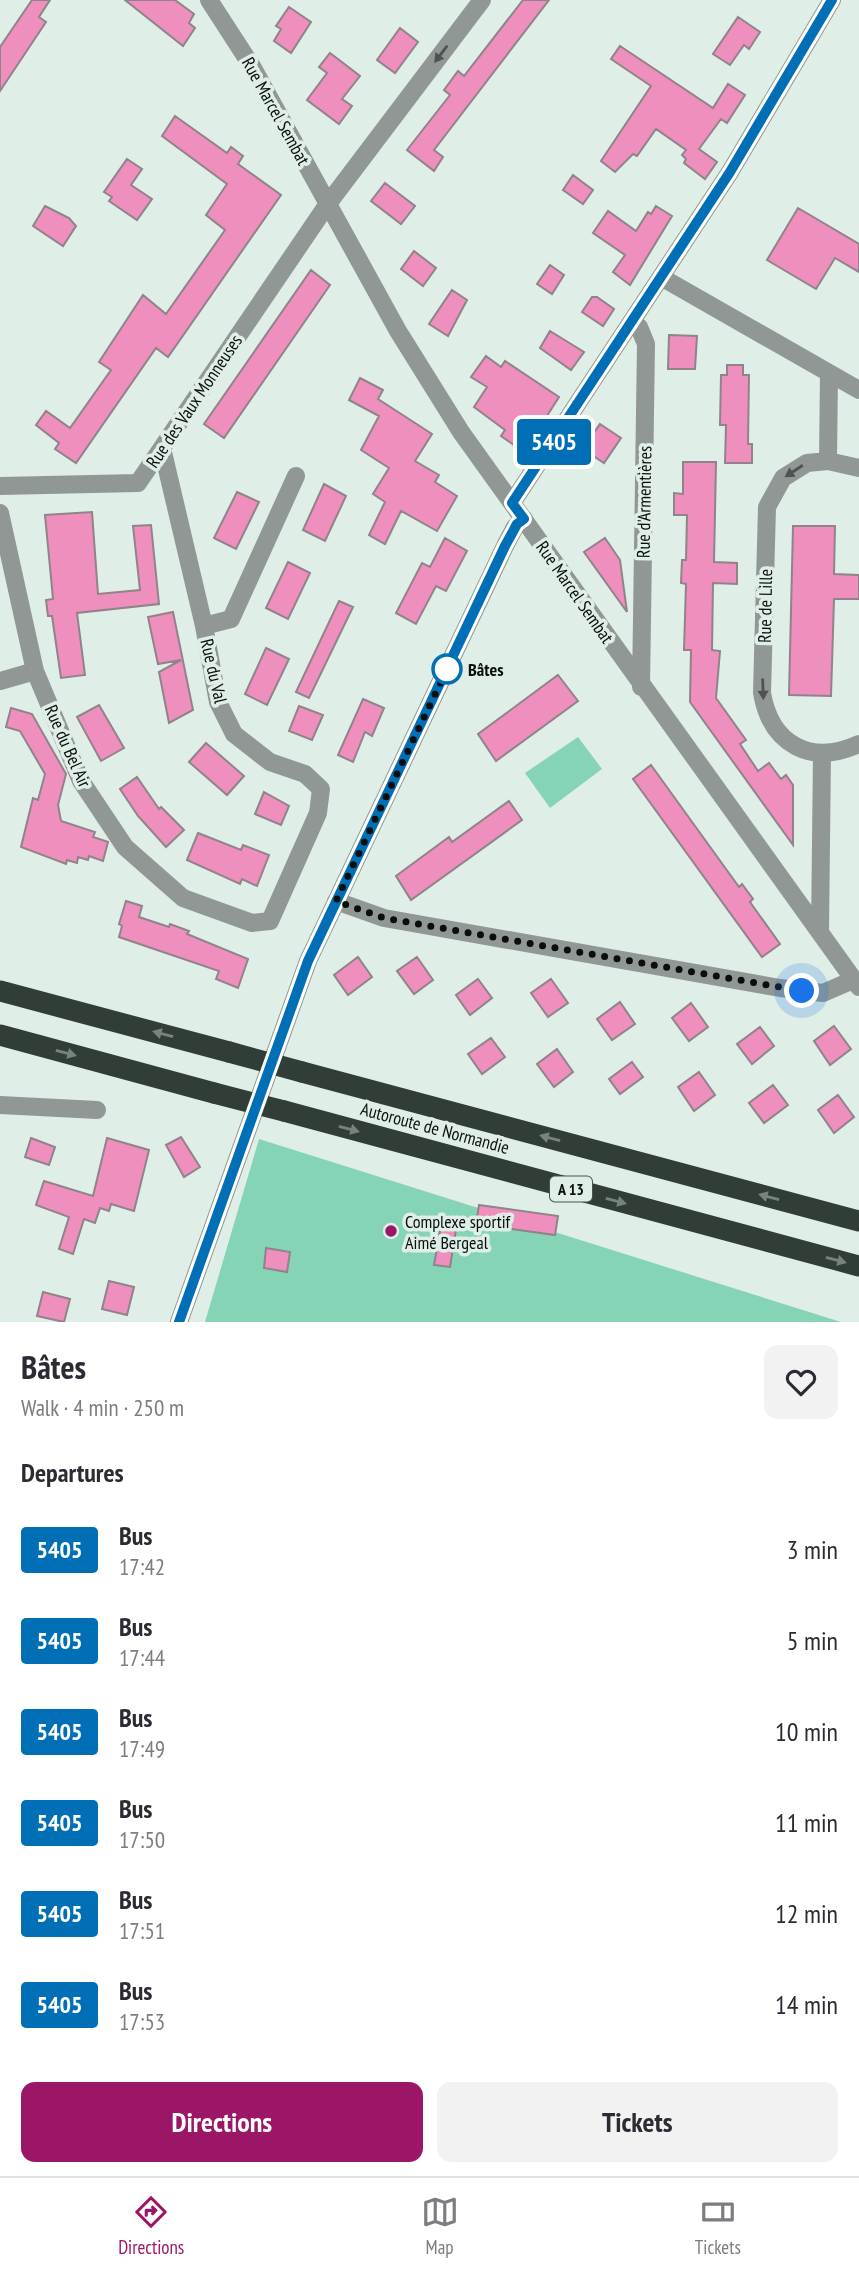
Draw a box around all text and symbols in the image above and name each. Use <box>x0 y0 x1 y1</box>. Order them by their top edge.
one-way arrow <box>434 45 449 63</box>
street label: Rue Marcel Sembat <box>237 53 315 169</box>
street label: Rue des Vaux Monneuses <box>141 330 247 472</box>
line badge: 5405 <box>505 419 603 465</box>
text: 5405 <box>531 426 577 457</box>
street label: Rue d'Armentières <box>632 446 656 558</box>
one-way arrow <box>784 465 804 478</box>
street label: Rue Marcel Sembat <box>531 536 619 648</box>
street label: Rue de Lille <box>753 569 777 643</box>
street label: Rue du Val <box>195 636 233 706</box>
marker: Bâtes <box>432 654 462 684</box>
place label: Bâtes <box>468 658 504 681</box>
one-way arrow <box>758 678 769 700</box>
street label: Rue du Bel Air <box>40 701 96 791</box>
your location <box>784 973 819 1008</box>
one-way arrow <box>152 1029 173 1039</box>
one-way arrow <box>55 1048 77 1059</box>
street label: Autoroute de Normandie <box>358 1097 512 1159</box>
one-way arrow <box>339 1124 361 1135</box>
one-way arrow <box>538 1132 560 1143</box>
road number: A 13 <box>550 1176 592 1202</box>
one-way arrow <box>758 1191 780 1202</box>
one-way arrow <box>606 1196 628 1207</box>
place label: Complexe sportif Aimé Bergeal <box>405 1210 512 1254</box>
marker: Complexe sportif Aimé Bergeal <box>383 1223 399 1239</box>
one-way arrow <box>825 1255 847 1266</box>
text: Bâtes <box>21 1345 86 1388</box>
button: heart <box>764 1345 838 1419</box>
text: Walk · 4 min · 250 m <box>21 1393 184 1422</box>
text: Departures <box>21 1456 124 1489</box>
text: Bus <box>119 1519 152 1552</box>
text: 3 min <box>787 1533 838 1566</box>
text: 5405 <box>37 1534 82 1565</box>
text: 17:42 <box>119 1552 165 1581</box>
text: Bus <box>119 1610 152 1643</box>
text: 5 min <box>787 1624 838 1657</box>
text: 5405 <box>37 1625 82 1656</box>
text: 17:44 <box>119 1643 165 1672</box>
text: Bus <box>119 1701 152 1734</box>
text: 10 min <box>775 1715 838 1748</box>
text: 5405 <box>37 1716 82 1747</box>
text: 17:49 <box>119 1734 165 1763</box>
text: Bus <box>119 1792 152 1825</box>
text: 11 min <box>775 1806 838 1839</box>
text: 5405 <box>37 1807 82 1838</box>
text: 17:50 <box>119 1825 165 1854</box>
text: Bus <box>119 1883 152 1916</box>
text: 12 min <box>775 1897 838 1930</box>
text: 5405 <box>37 1898 82 1929</box>
text: 17:51 <box>119 1916 165 1945</box>
text: Bus <box>119 1974 152 2007</box>
text: 14 min <box>775 1988 838 2021</box>
text: 5405 <box>37 1989 82 2020</box>
text: 17:53 <box>119 2007 165 2036</box>
button: Directions <box>21 2082 423 2162</box>
button: Tickets <box>437 2082 838 2162</box>
tab: Directions <box>118 2193 184 2259</box>
tab: Map <box>421 2193 459 2259</box>
tab: Tickets <box>695 2193 741 2259</box>

